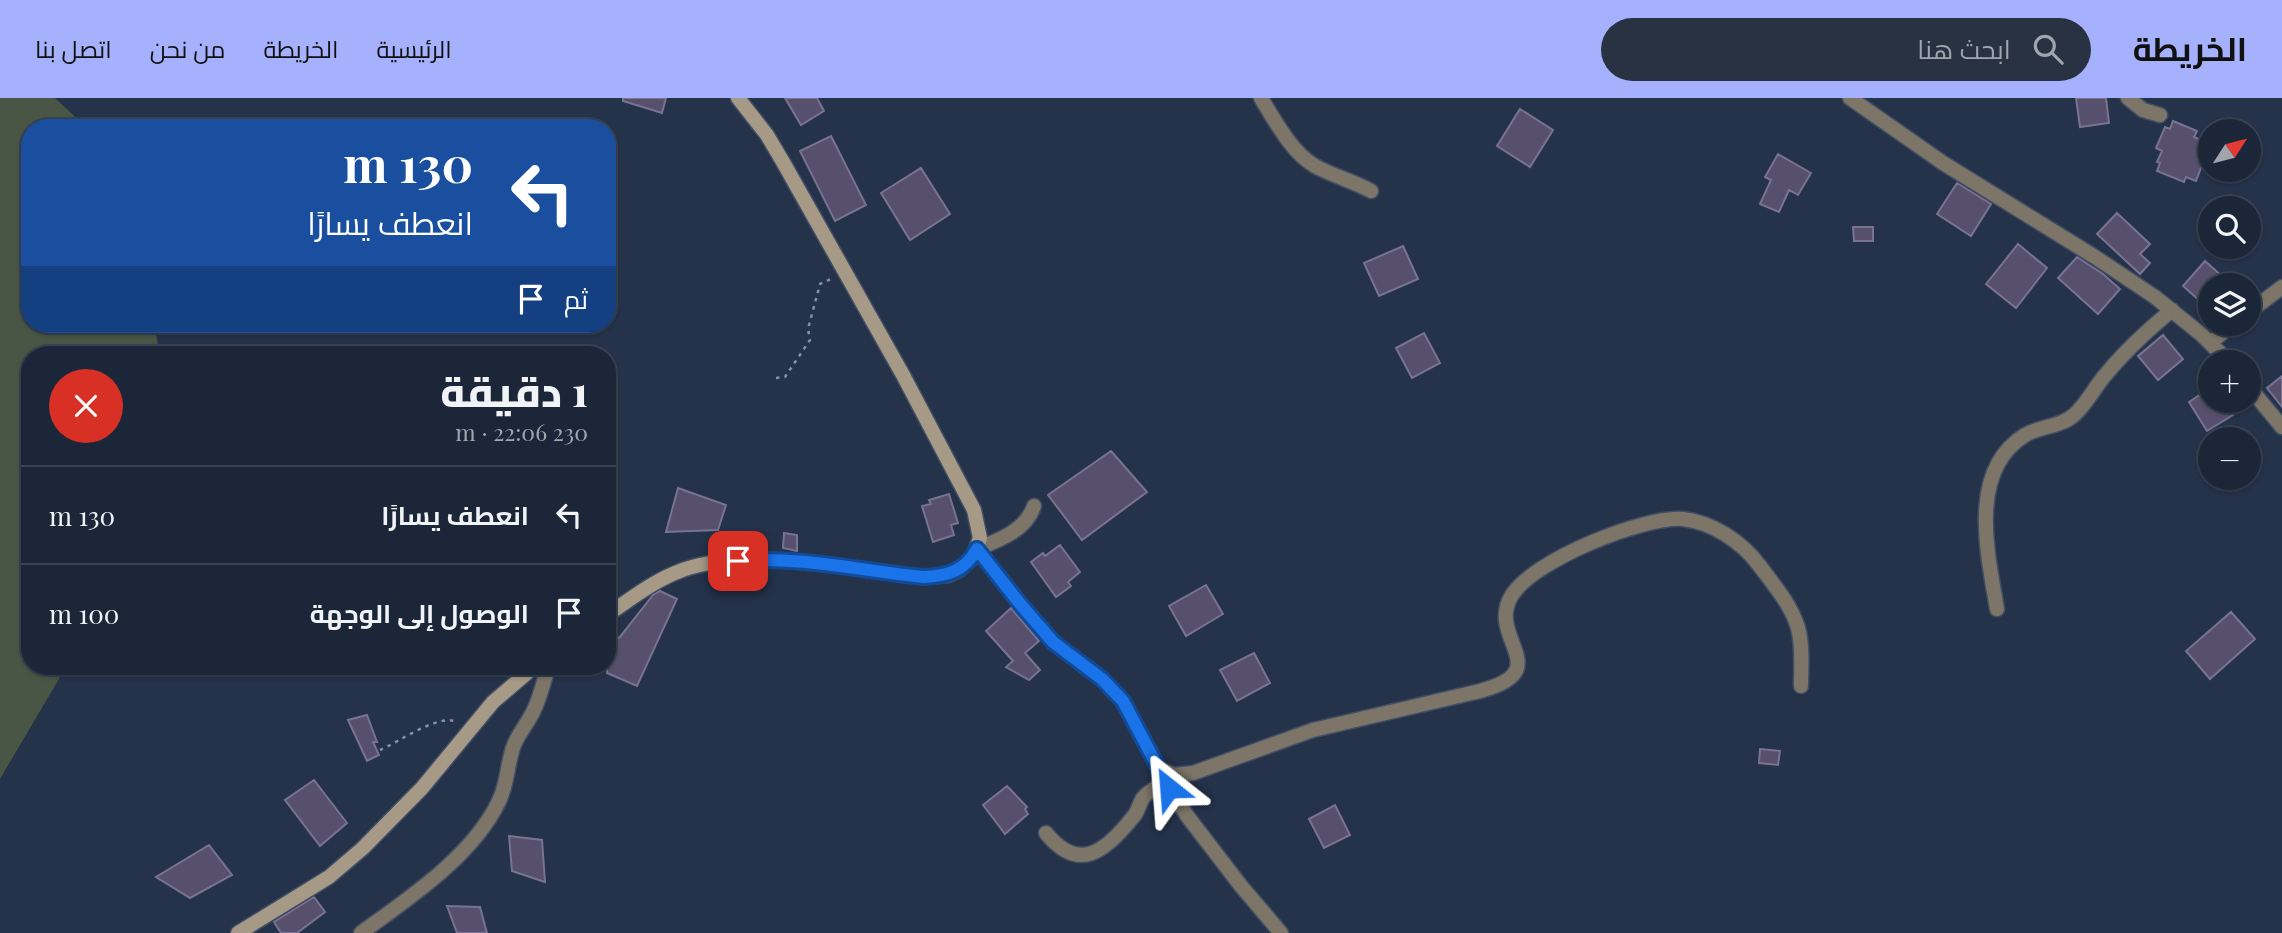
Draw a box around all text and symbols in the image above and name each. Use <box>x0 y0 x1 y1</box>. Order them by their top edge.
search box <box>1601 18 2091 81</box>
text: الخريطة <box>2133 25 2247 69</box>
icon: search <box>2029 30 2067 68</box>
text: ابحث هنا <box>1917 31 2011 66</box>
text: اتصل بنا <box>35 32 112 64</box>
text: من نحن <box>150 32 225 64</box>
text: الخريطة <box>263 32 338 64</box>
text: الرئيسية <box>376 32 452 64</box>
north arrow <box>2198 119 2261 182</box>
map controls <box>2198 119 2261 490</box>
text: 130 m <box>343 130 473 195</box>
icon: left <box>497 147 588 238</box>
button: search <box>2198 196 2261 259</box>
text: انعطف يسارًا <box>307 200 473 243</box>
button: layers <box>2198 273 2261 336</box>
icon: arrive <box>512 280 550 318</box>
text: ثم <box>564 281 588 316</box>
button: + <box>2198 350 2261 413</box>
text: 1 دقيقة <box>440 362 588 418</box>
button: close <box>49 369 123 443</box>
text: 230 m · 22:06 <box>455 416 588 447</box>
button: − <box>2198 427 2261 490</box>
icon: left <box>550 496 588 534</box>
text: انعطف يسارًا <box>381 497 529 532</box>
text: 130 m <box>49 498 115 533</box>
pin <box>708 531 768 591</box>
icon: arrive <box>719 542 757 580</box>
icon: arrive <box>550 594 588 632</box>
text: الوصول إلى الوجهة <box>310 595 529 630</box>
text: 100 m <box>49 596 119 631</box>
position arrow <box>1132 751 1206 825</box>

